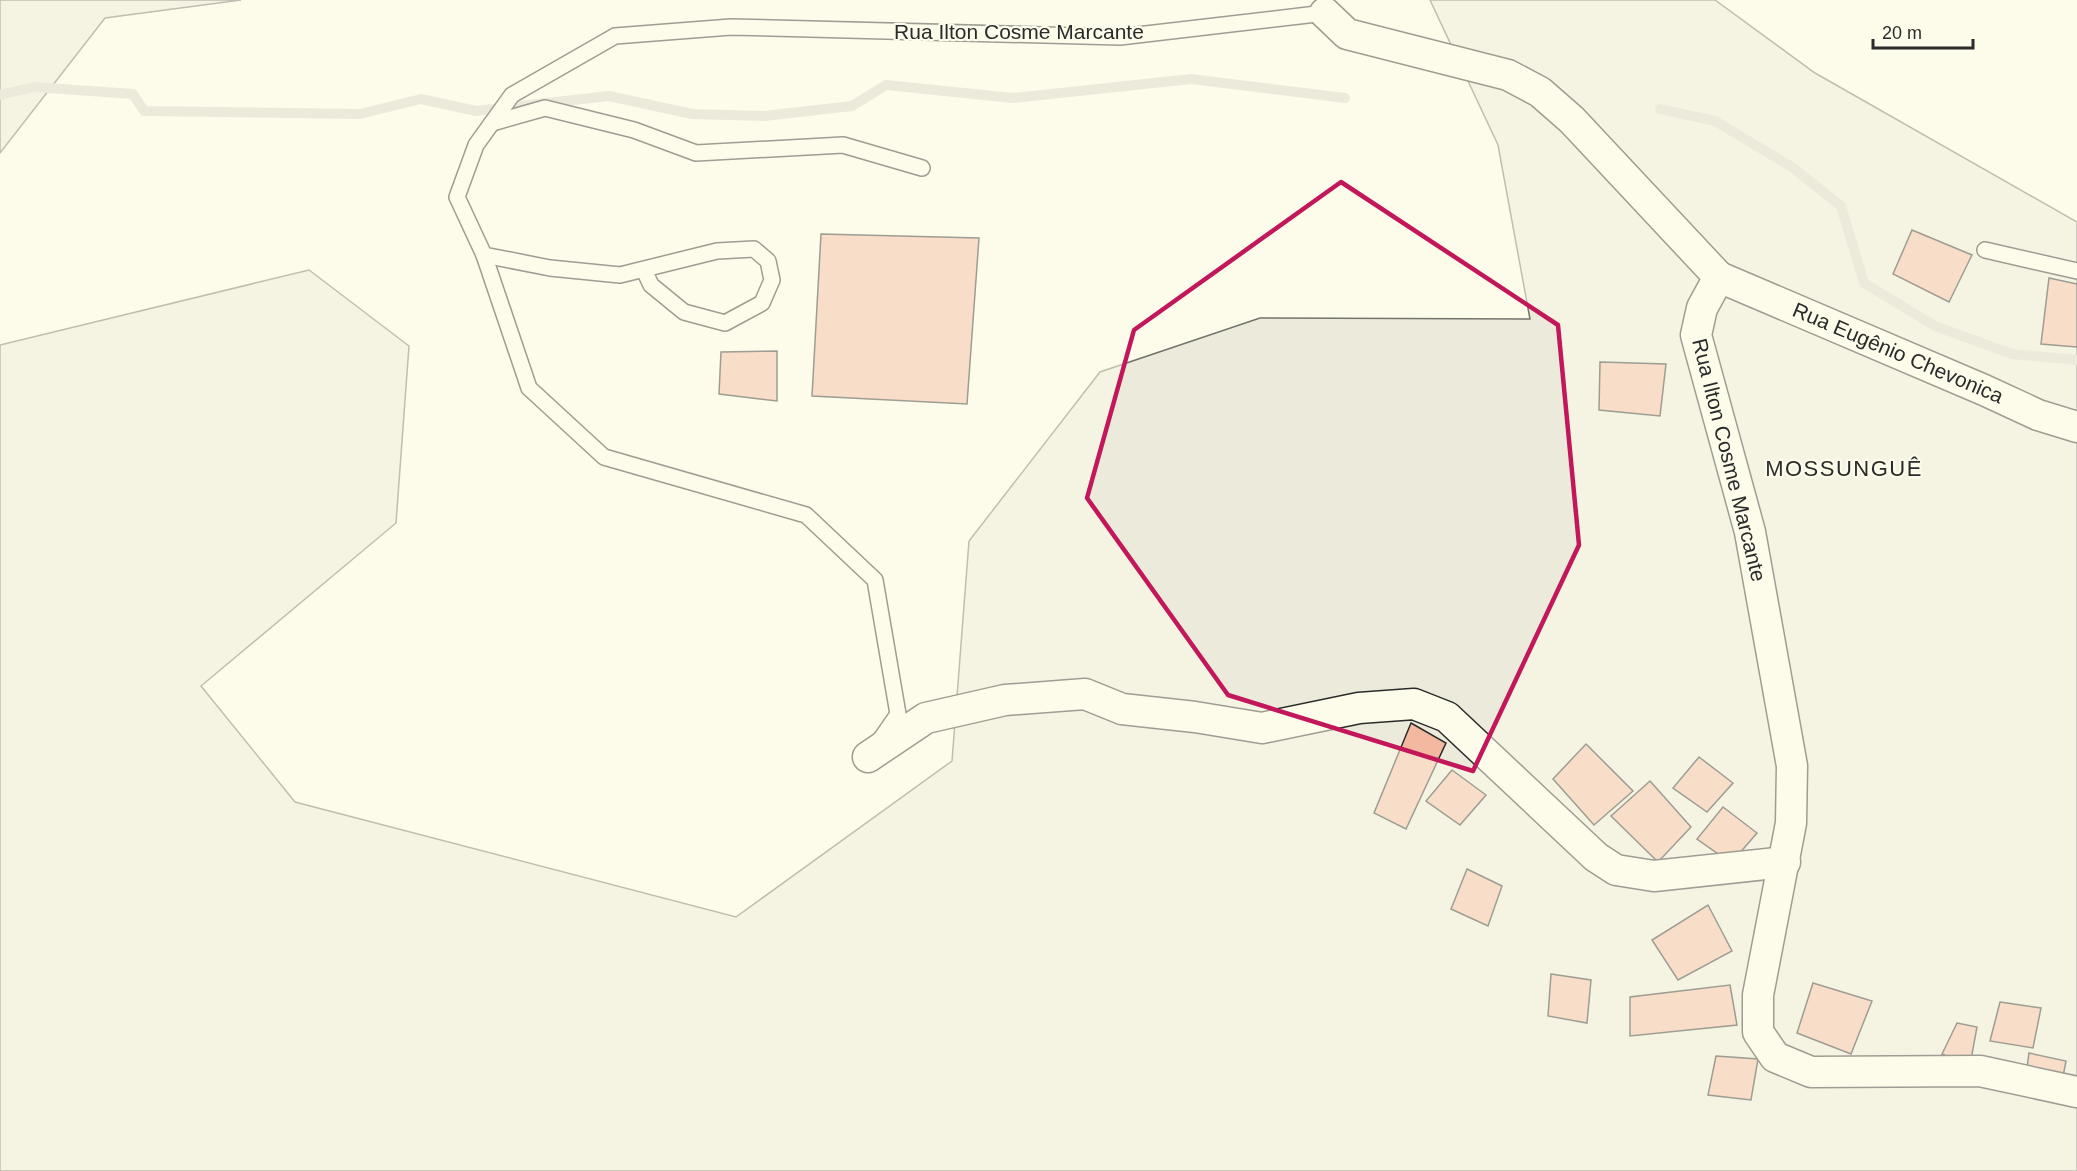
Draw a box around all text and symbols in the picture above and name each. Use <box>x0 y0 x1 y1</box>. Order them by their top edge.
scale bar <box>1873 12 1974 50</box>
street label: Rua Ilton Cosme Marcante <box>894 20 1144 43</box>
text: 20 m <box>1882 23 1922 43</box>
street label: Rua Eugênio Chevonica <box>1789 298 2007 407</box>
street label: Rua Ilton Cosme Marcante <box>1688 336 1771 584</box>
district label: MOSSUNGUÊ <box>1765 456 1923 481</box>

